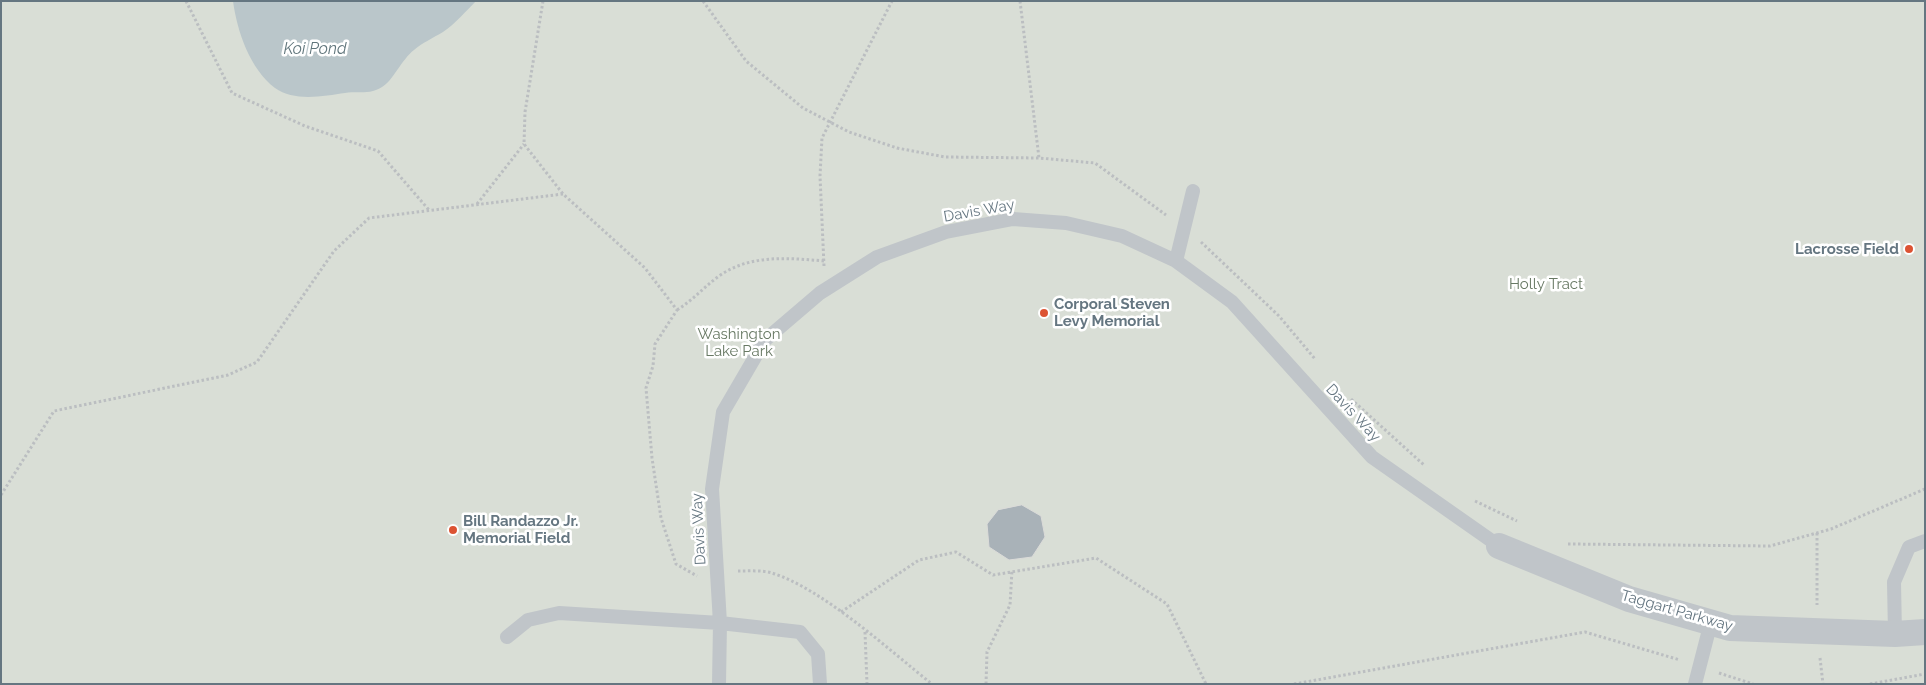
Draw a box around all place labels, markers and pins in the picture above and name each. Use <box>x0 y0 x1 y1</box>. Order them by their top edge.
place label: Lacrosse Field <box>1795 240 1899 258</box>
marker: Lacrosse Field <box>1903 243 1915 255</box>
place label: Corporal Steven Levy Memorial <box>1054 295 1170 330</box>
marker: Corporal Steven Levy Memorial <box>1038 307 1050 319</box>
place label: Bill Randazzo Jr. Memorial Field <box>463 512 578 547</box>
marker: Bill Randazzo Jr. Memorial Field <box>447 524 459 536</box>

